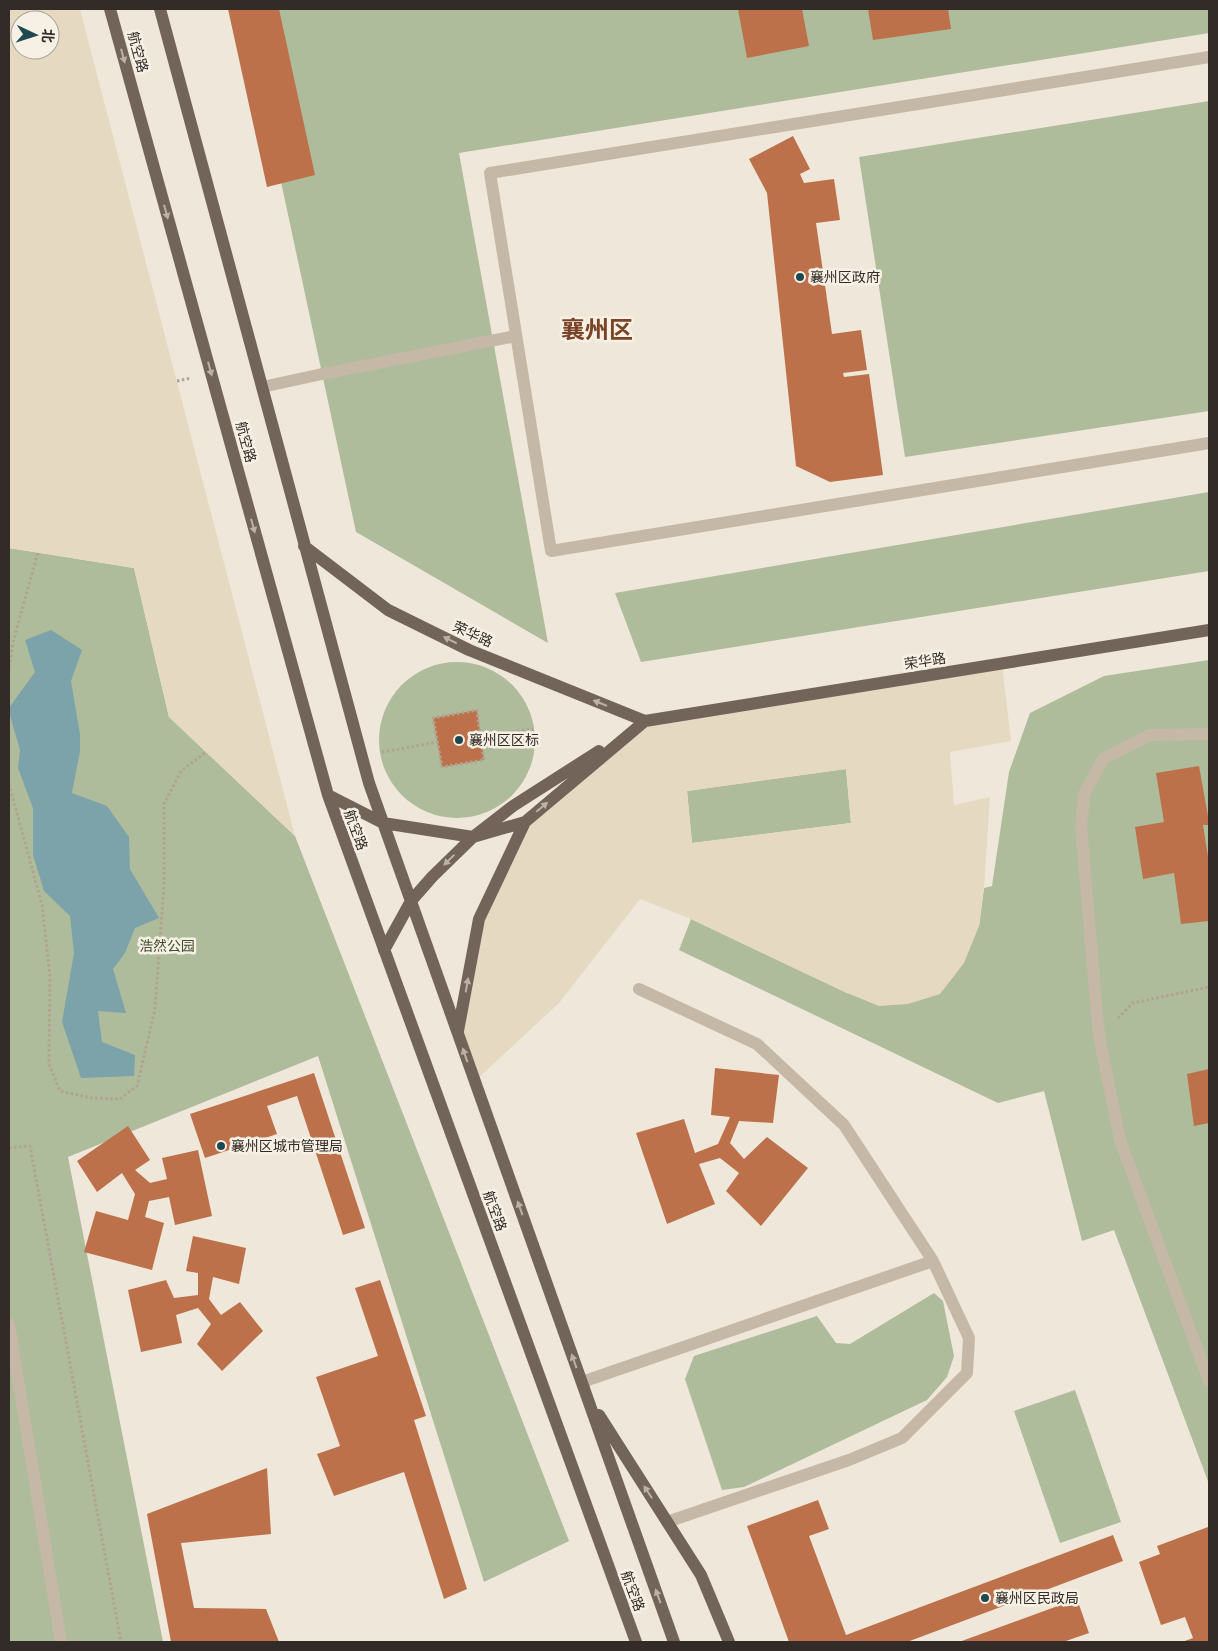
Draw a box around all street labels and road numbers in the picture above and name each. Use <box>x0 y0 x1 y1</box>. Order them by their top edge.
street label: 航空路 <box>124 30 151 75</box>
street label: 航空路 <box>232 420 259 465</box>
street label: 荣华路 <box>450 618 495 651</box>
street label: 荣华路 <box>903 650 947 673</box>
street label: 航空路 <box>340 808 371 853</box>
street label: 航空路 <box>479 1189 510 1234</box>
street label: 航空路 <box>617 1569 648 1614</box>

